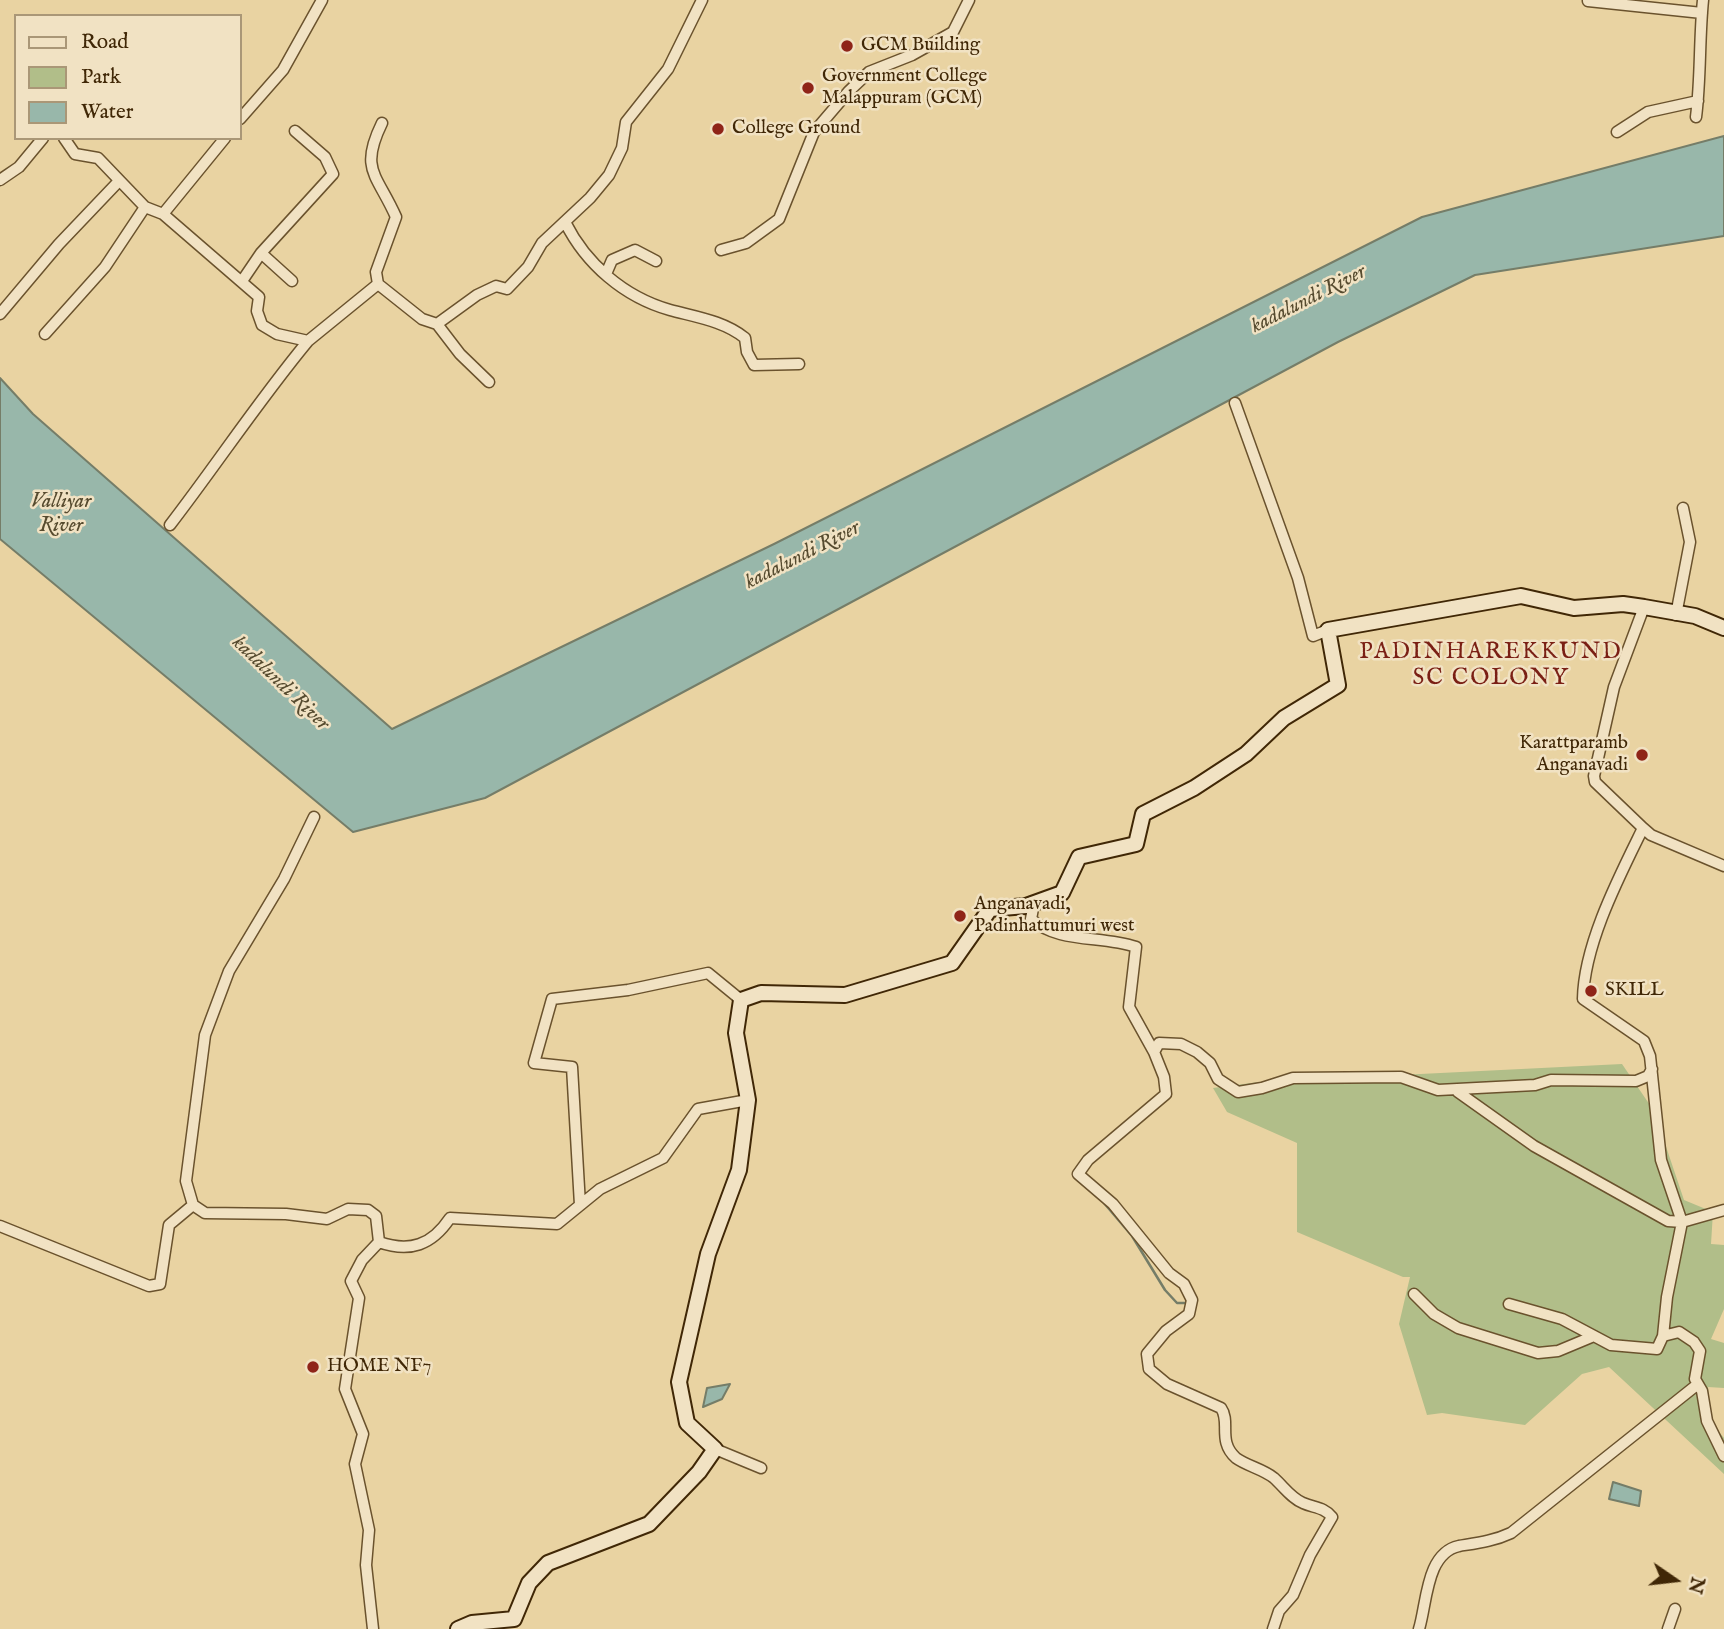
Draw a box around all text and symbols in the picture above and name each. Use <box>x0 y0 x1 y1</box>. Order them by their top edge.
legend <box>14 14 242 140</box>
text: Road <box>81 29 128 56</box>
place label: GCM Building <box>861 35 980 57</box>
marker: GCM Building <box>839 38 855 54</box>
text: Park <box>81 64 121 91</box>
place label: Government College Malappuram (GCM) <box>822 66 987 110</box>
marker: Government College Malappuram (GCM) <box>800 80 816 96</box>
text: Water <box>81 99 133 126</box>
place label: College Ground <box>732 118 860 140</box>
marker: College Ground <box>710 121 726 137</box>
water label: kadalundi River <box>1247 260 1371 340</box>
water label: Valliyar River <box>31 490 91 540</box>
water label: kadalundi River <box>741 516 865 596</box>
water label: kadalundi River <box>226 631 334 737</box>
district label: PADINHAREKKUND SC COLONY <box>1361 639 1621 693</box>
place label: Karattparamb Anganavadi <box>1519 733 1628 777</box>
marker: Karattparamb Anganavadi <box>1634 747 1650 763</box>
place label: Anganavadi, Padinhattumuri west <box>974 894 1135 938</box>
marker: Anganavadi, Padinhattumuri west <box>952 908 968 924</box>
place label: SKILL <box>1605 980 1664 1002</box>
marker: SKILL <box>1583 983 1599 999</box>
place label: HOME NF7 <box>327 1356 431 1378</box>
marker: HOME NF7 <box>305 1359 321 1375</box>
north arrow <box>1640 1545 1710 1615</box>
text: N <box>1682 1574 1709 1596</box>

